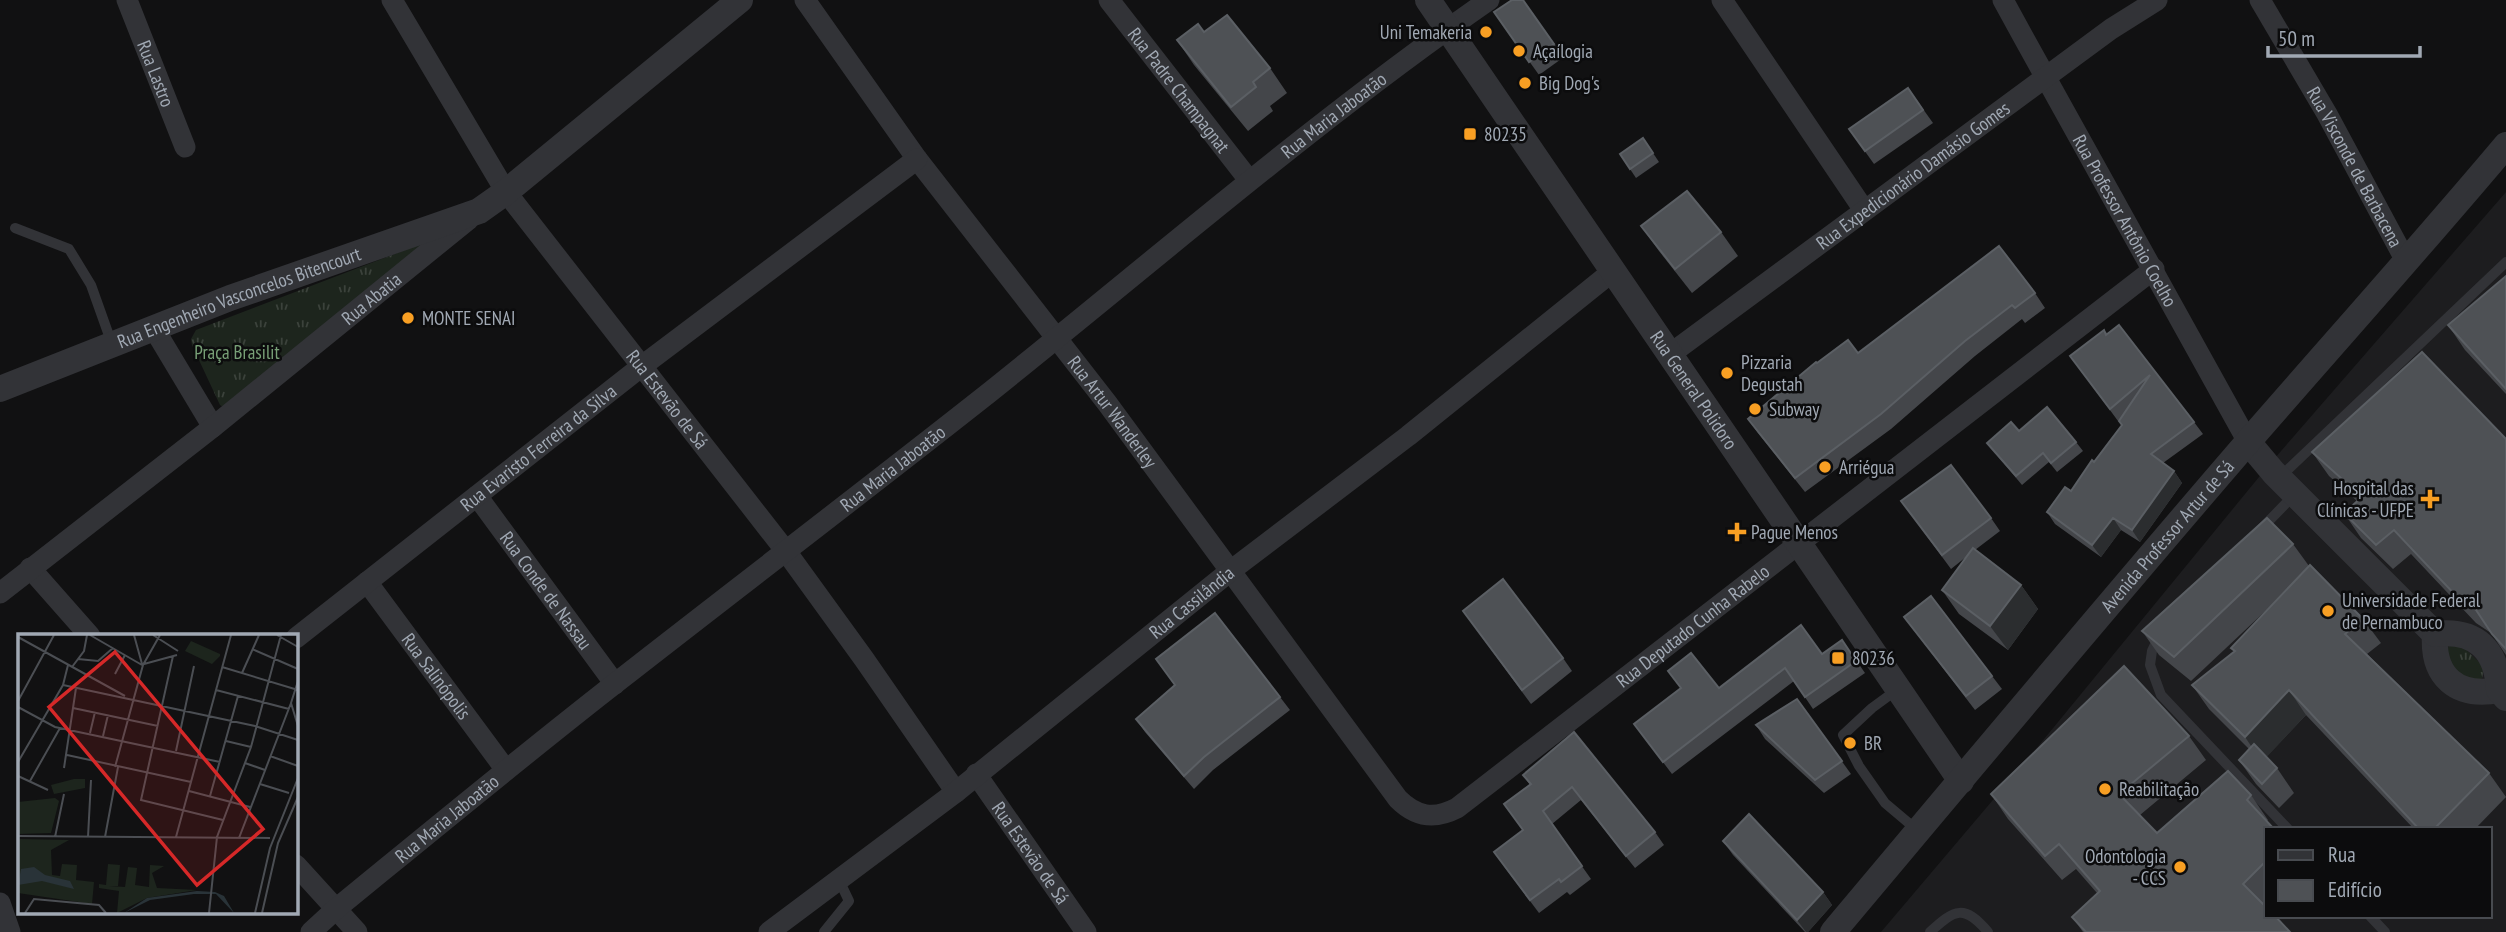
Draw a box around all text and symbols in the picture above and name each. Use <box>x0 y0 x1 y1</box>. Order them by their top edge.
scale bar <box>2268 14 2420 58</box>
place label: Uni Temakeria <box>1380 20 1472 44</box>
street label: Rua Padre Champagnat <box>1123 22 1236 158</box>
marker: Uni Temakeria <box>1478 24 1494 40</box>
text: 50 m <box>2278 25 2315 52</box>
street label: Rua Lastro <box>132 37 180 110</box>
place label: Açaílogia <box>1533 39 1593 63</box>
marker: Açaílogia <box>1511 43 1527 59</box>
street label: Rua Maria Jaboatão <box>1276 67 1391 163</box>
place label: Big Dog's <box>1539 71 1600 95</box>
marker: Big Dog's <box>1517 75 1533 91</box>
street label: Rua Visconde de Barbacena <box>2302 82 2408 251</box>
street label: Rua Expedicionário Damásio Gomes <box>1811 96 2014 254</box>
place label: 80235 <box>1484 122 1527 146</box>
marker: 80235 <box>1462 126 1478 142</box>
street label: Rua Professor Antônio Coelho <box>2068 130 2183 311</box>
street label: Rua Engenheiro Vasconcelos Bitencourt <box>114 241 365 353</box>
street label: Rua Abatia <box>336 267 406 330</box>
place label: MONTE SENAI <box>422 306 515 330</box>
marker: MONTE SENAI <box>400 310 416 326</box>
street label: Rua General Polidoro <box>1645 326 1743 454</box>
park label: Praça Brasilit <box>194 340 280 364</box>
street label: Rua Estevão de Sá <box>621 345 714 454</box>
place label: Pizzaria Degustah <box>1741 350 1803 396</box>
street label: Rua Artur Wanderley <box>1063 351 1163 473</box>
marker: Pizzaria Degustah <box>1719 365 1735 381</box>
street label: Rua Evaristo Ferreira da Silva <box>455 379 621 516</box>
place label: Subway <box>1769 397 1820 421</box>
marker: Subway <box>1747 401 1763 417</box>
street label: Rua Maria Jaboatão <box>835 420 950 517</box>
place label: Arriégua <box>1839 455 1894 479</box>
street label: Avenida Professor Artur de Sá <box>2095 455 2239 617</box>
marker: Arriégua <box>1817 459 1833 475</box>
place label: Hospital das Clínicas - UFPE <box>2317 476 2414 522</box>
marker: Hospital das Clínicas - UFPE <box>2420 489 2440 509</box>
place label: Pague Menos <box>1751 520 1838 544</box>
marker: Pague Menos <box>1729 524 1745 540</box>
street label: Rua Conde de Nassau <box>495 527 597 654</box>
street label: Rua Deputado Cunha Rabelo <box>1611 559 1774 693</box>
street label: Rua Cassilândia <box>1144 561 1239 644</box>
place label: Universidade Federal de Pernambuco <box>2342 588 2481 634</box>
marker: Universidade Federal de Pernambuco <box>2320 603 2336 619</box>
street label: Rua Salinópolis <box>397 628 476 724</box>
inset map <box>18 634 298 914</box>
place label: 80236 <box>1852 646 1895 670</box>
marker: 80236 <box>1830 650 1846 666</box>
place label: BR <box>1864 731 1882 755</box>
marker: BR <box>1842 735 1858 751</box>
street label: Rua Maria Jaboatão <box>390 769 504 868</box>
place label: Reabilitação <box>2119 777 2199 801</box>
marker: Reabilitação <box>2097 781 2113 797</box>
street label: Rua Estevão de Sá <box>987 797 1075 909</box>
legend <box>2264 827 2492 918</box>
text: Rua <box>2328 841 2356 868</box>
place label: Odontologia - CCS <box>2085 844 2166 890</box>
marker: Odontologia - CCS <box>2172 859 2188 875</box>
text: Edifício <box>2328 876 2382 903</box>

